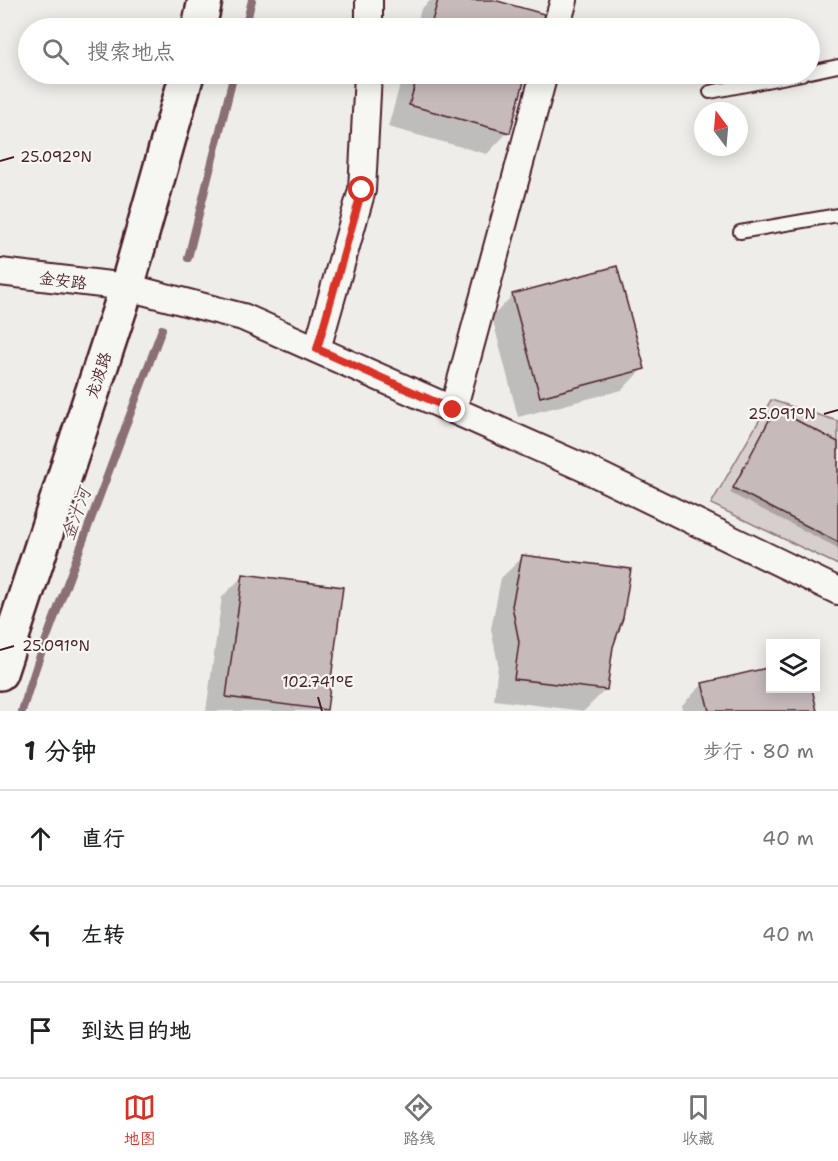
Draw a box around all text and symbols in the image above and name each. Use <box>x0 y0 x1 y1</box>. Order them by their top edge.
search box <box>18 18 820 84</box>
icon: search <box>39 35 72 68</box>
text: 搜索地点 <box>87 37 175 66</box>
north arrow <box>694 102 748 156</box>
text: 25.092°N <box>20 147 92 167</box>
route start <box>348 176 374 202</box>
street label: 金安路 <box>38 267 88 294</box>
street label: 龙波路 <box>81 349 116 401</box>
route end <box>439 396 465 422</box>
text: 25.091°N <box>748 404 816 424</box>
water label: 金汁河 <box>55 482 98 543</box>
text: 25.091°N <box>22 636 90 656</box>
map controls <box>766 639 820 693</box>
button: layers <box>766 639 820 693</box>
text: 102.741°E <box>282 672 354 692</box>
text: 1 分钟 <box>24 733 97 768</box>
text: 步行 · 80 m <box>703 738 814 764</box>
icon: ahead <box>24 822 57 855</box>
text: 直行 <box>81 824 125 853</box>
text: 40 m <box>762 825 814 851</box>
icon: left <box>24 918 57 951</box>
text: 左转 <box>81 920 125 949</box>
text: 40 m <box>762 921 814 947</box>
icon: arrive <box>24 1014 57 1047</box>
text: 到达目的地 <box>81 1016 191 1045</box>
tab: 地图 <box>123 1091 156 1149</box>
tab: 路线 <box>402 1091 435 1149</box>
tab: 收藏 <box>682 1091 715 1149</box>

